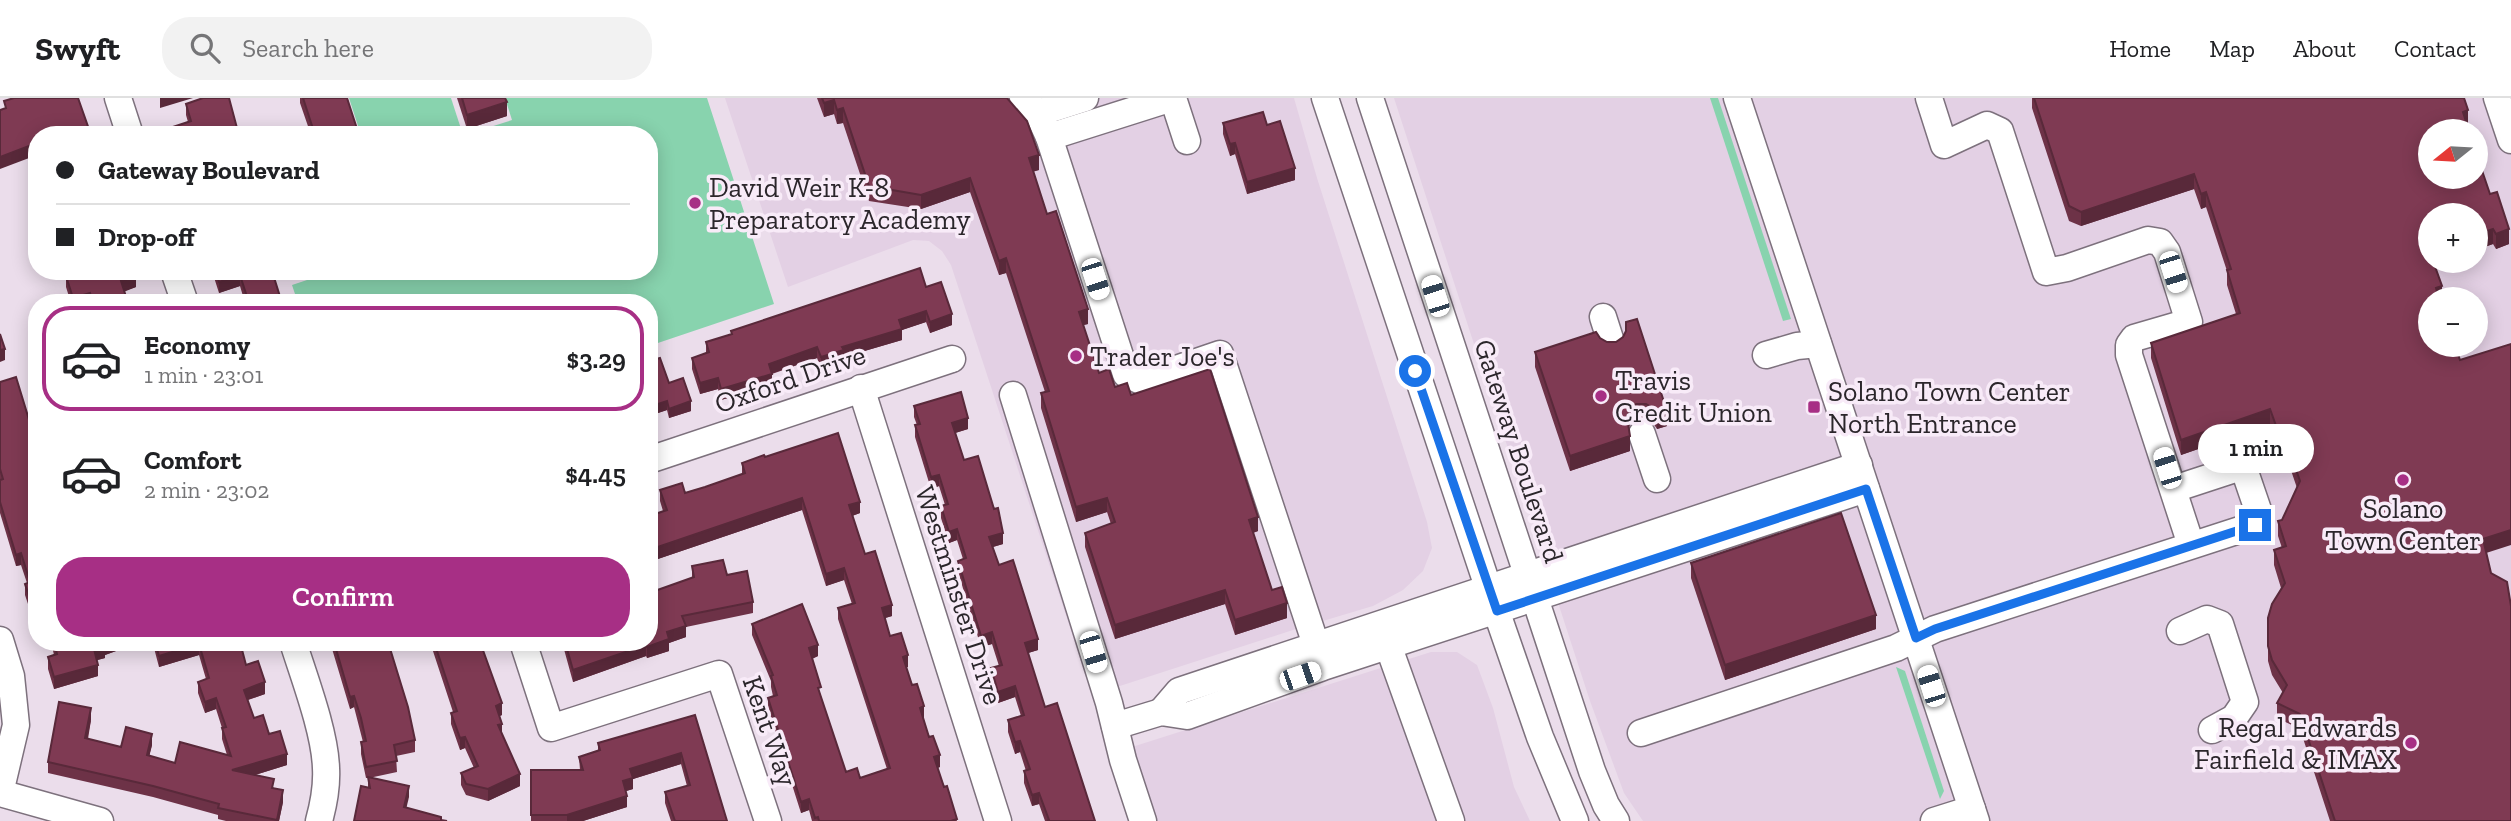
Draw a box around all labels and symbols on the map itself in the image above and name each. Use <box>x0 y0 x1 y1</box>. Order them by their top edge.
north arrow <box>2418 119 2488 189</box>
place label: David Weir K-8 Preparatory Academy <box>709 171 971 236</box>
marker: David Weir K-8 Preparatory Academy <box>687 195 703 211</box>
car <box>2157 249 2190 295</box>
car <box>1079 256 1112 302</box>
car <box>1419 273 1452 319</box>
street label: Gateway Boulevard <box>1467 335 1571 567</box>
street label: Oxford Drive <box>710 338 870 420</box>
place label: Trader Joe's <box>1090 340 1235 373</box>
marker: Trader Joe's <box>1068 348 1084 364</box>
route start <box>1399 355 1431 387</box>
place label: Travis Credit Union <box>1615 364 1772 429</box>
place label: Solano Town Center North Entrance <box>1828 375 2071 440</box>
marker: Travis Credit Union <box>1593 388 1609 404</box>
marker: Solano Town Center North Entrance <box>1806 399 1822 415</box>
callout: 1 min <box>2197 424 2313 472</box>
car <box>2151 445 2184 491</box>
marker: Solano Town Center <box>2395 472 2411 488</box>
street label: Westminster Drive <box>908 481 1010 709</box>
place label: Solano Town Center <box>2325 492 2481 557</box>
route end <box>2239 509 2271 541</box>
car <box>1077 629 1110 675</box>
car <box>1277 659 1324 693</box>
car <box>1915 663 1948 709</box>
street label: Kent Way <box>736 671 804 791</box>
place label: Regal Edwards Fairfield & IMAX <box>2194 711 2397 776</box>
marker: Regal Edwards Fairfield & IMAX <box>2403 735 2419 751</box>

